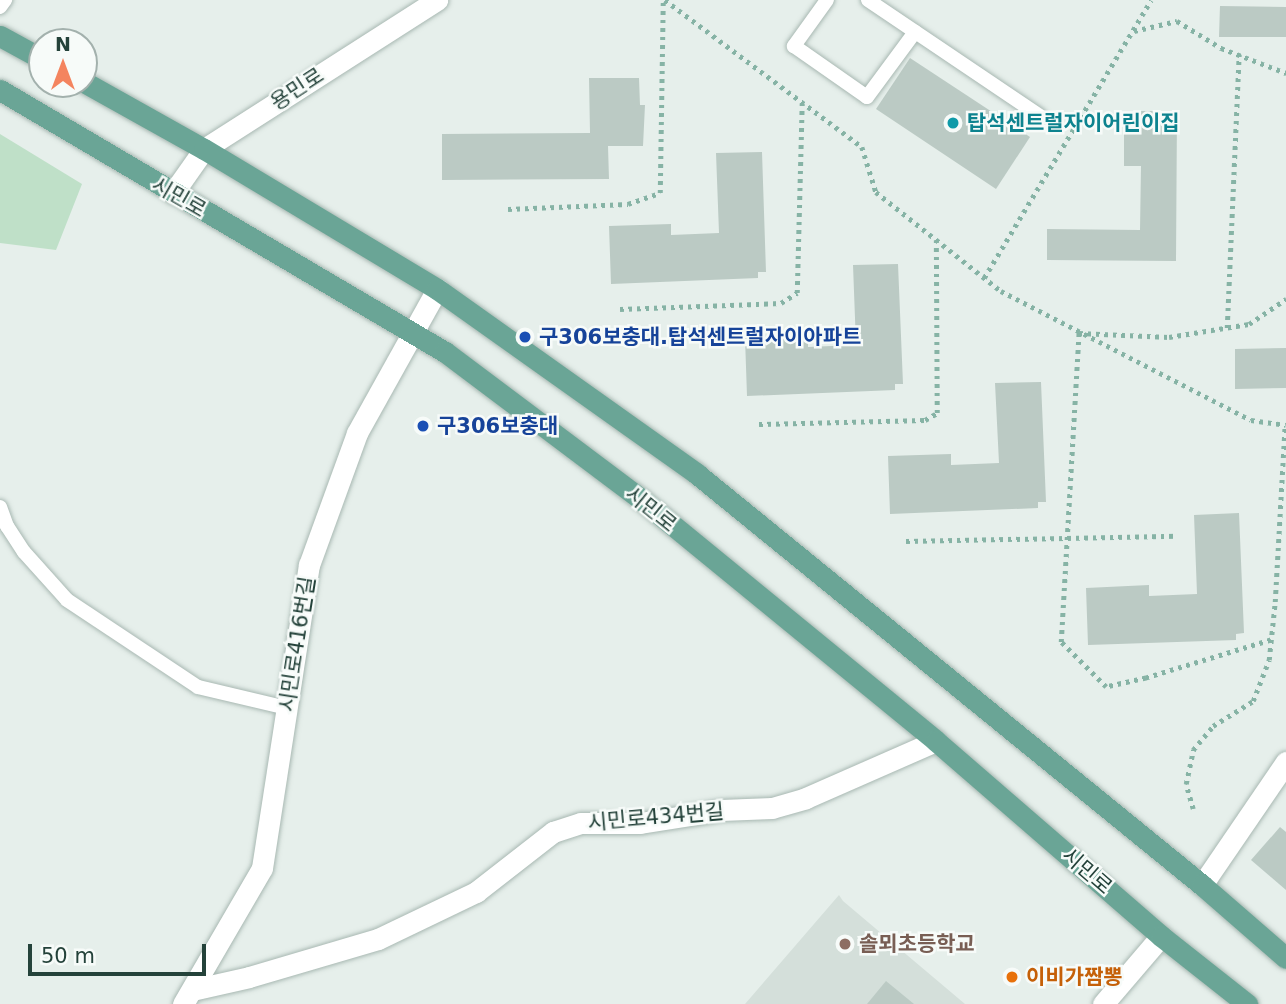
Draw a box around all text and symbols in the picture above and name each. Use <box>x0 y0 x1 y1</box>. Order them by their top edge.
north arrow <box>28 28 98 98</box>
text: N <box>55 33 71 55</box>
street label: 용민로 <box>266 63 328 115</box>
place label: 탑석센트럴자이어린이집 <box>967 110 1180 136</box>
marker: 탑석센트럴자이어린이집 <box>945 115 961 131</box>
street label: 시민로 <box>148 172 210 222</box>
place label: 구306보충대.탑석센트럴자이아파트 <box>539 324 861 350</box>
marker: 구306보충대.탑석센트럴자이아파트 <box>517 329 533 345</box>
place label: 구306보충대 <box>437 413 558 439</box>
marker: 구306보충대 <box>415 418 431 434</box>
street label: 시민로 <box>621 481 681 537</box>
street label: 시민로416번길 <box>274 575 320 713</box>
street label: 시민로434번길 <box>587 798 725 836</box>
street label: 시민로 <box>1057 842 1117 900</box>
scale bar <box>32 930 210 974</box>
place label: 솔뫼초등학교 <box>859 931 975 957</box>
marker: 솔뫼초등학교 <box>837 936 853 952</box>
text: 50 m <box>41 944 95 968</box>
place label: 이비가짬뽕 <box>1026 964 1123 990</box>
marker: 이비가짬뽕 <box>1004 969 1020 985</box>

